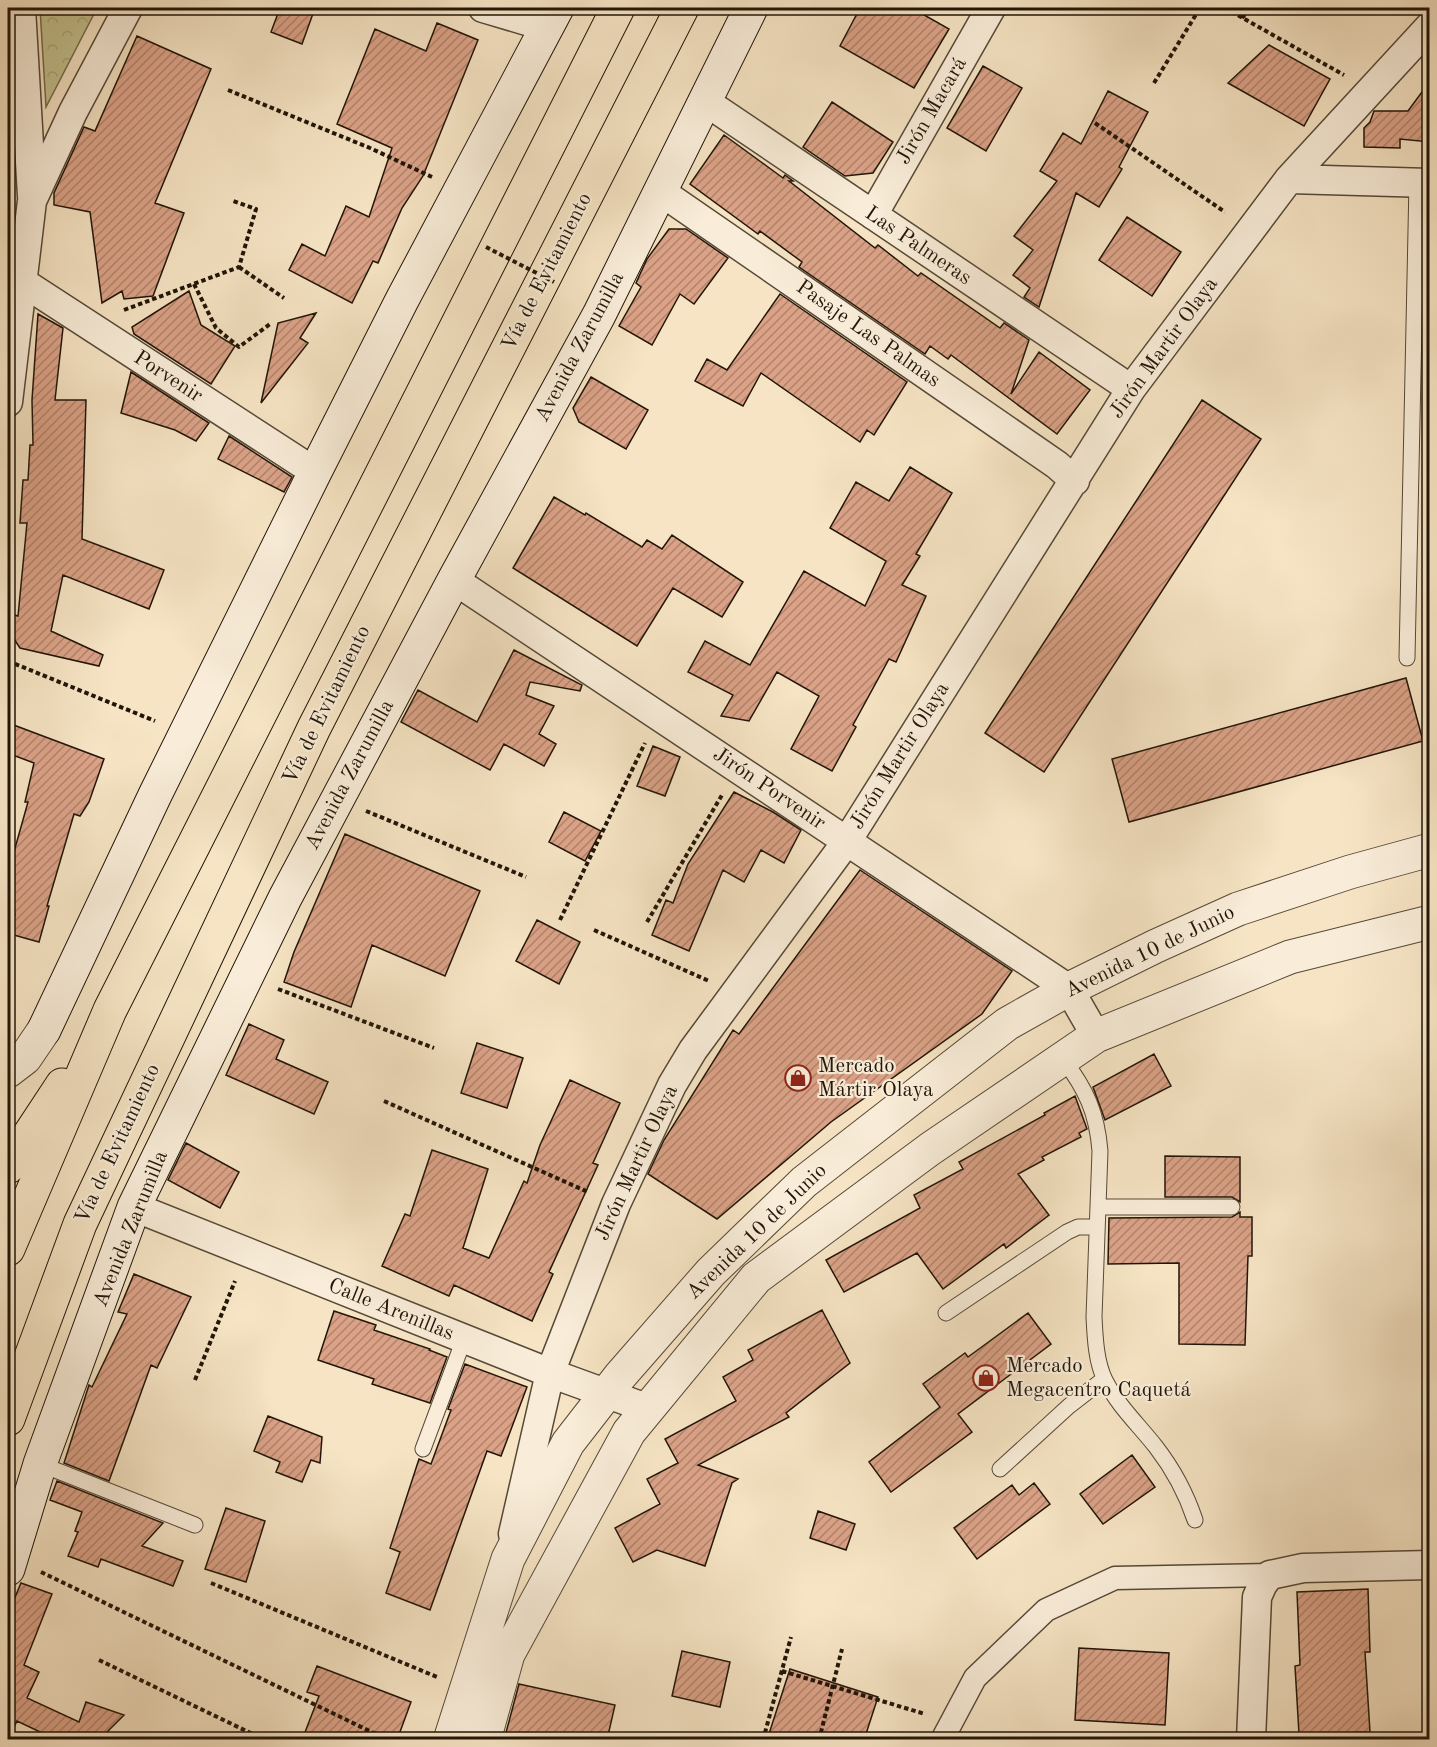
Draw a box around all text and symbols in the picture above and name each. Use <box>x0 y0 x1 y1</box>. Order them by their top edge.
street label: Jirón Macará <box>893 54 971 168</box>
street label: Vía de Evitamiento <box>498 190 596 354</box>
street label: Las Palmeras <box>861 203 975 289</box>
street label: Avenida Zarumilla <box>532 268 628 426</box>
street label: Jirón Martir Olaya <box>1106 274 1222 422</box>
street label: Pasaje Las Palmas <box>792 277 944 391</box>
street label: Porvenir <box>130 347 207 407</box>
street label: Vía de Evitamiento <box>279 622 375 788</box>
street label: Jirón Martir Olaya <box>846 679 954 833</box>
street label: Avenida Zarumilla <box>302 696 398 854</box>
street label: Jirón Porvenir <box>709 744 829 835</box>
street label: Avenida 10 de Junio <box>1062 902 1238 1002</box>
place label: Mercado Mártir Olaya <box>818 1056 933 1101</box>
street label: Vía de Evitamiento <box>72 1061 164 1227</box>
shop icon: Mercado Mártir Olaya <box>783 1063 813 1093</box>
street label: Jirón Martir Olaya <box>592 1082 682 1244</box>
street label: Avenida Zarumilla <box>90 1148 172 1310</box>
street label: Avenida 10 de Junio <box>683 1160 831 1304</box>
street label: Calle Arenillas <box>325 1275 457 1345</box>
place label: Mercado Megacentro Caquetá <box>1006 1356 1191 1401</box>
shop icon: Mercado Megacentro Caquetá <box>971 1363 1001 1393</box>

